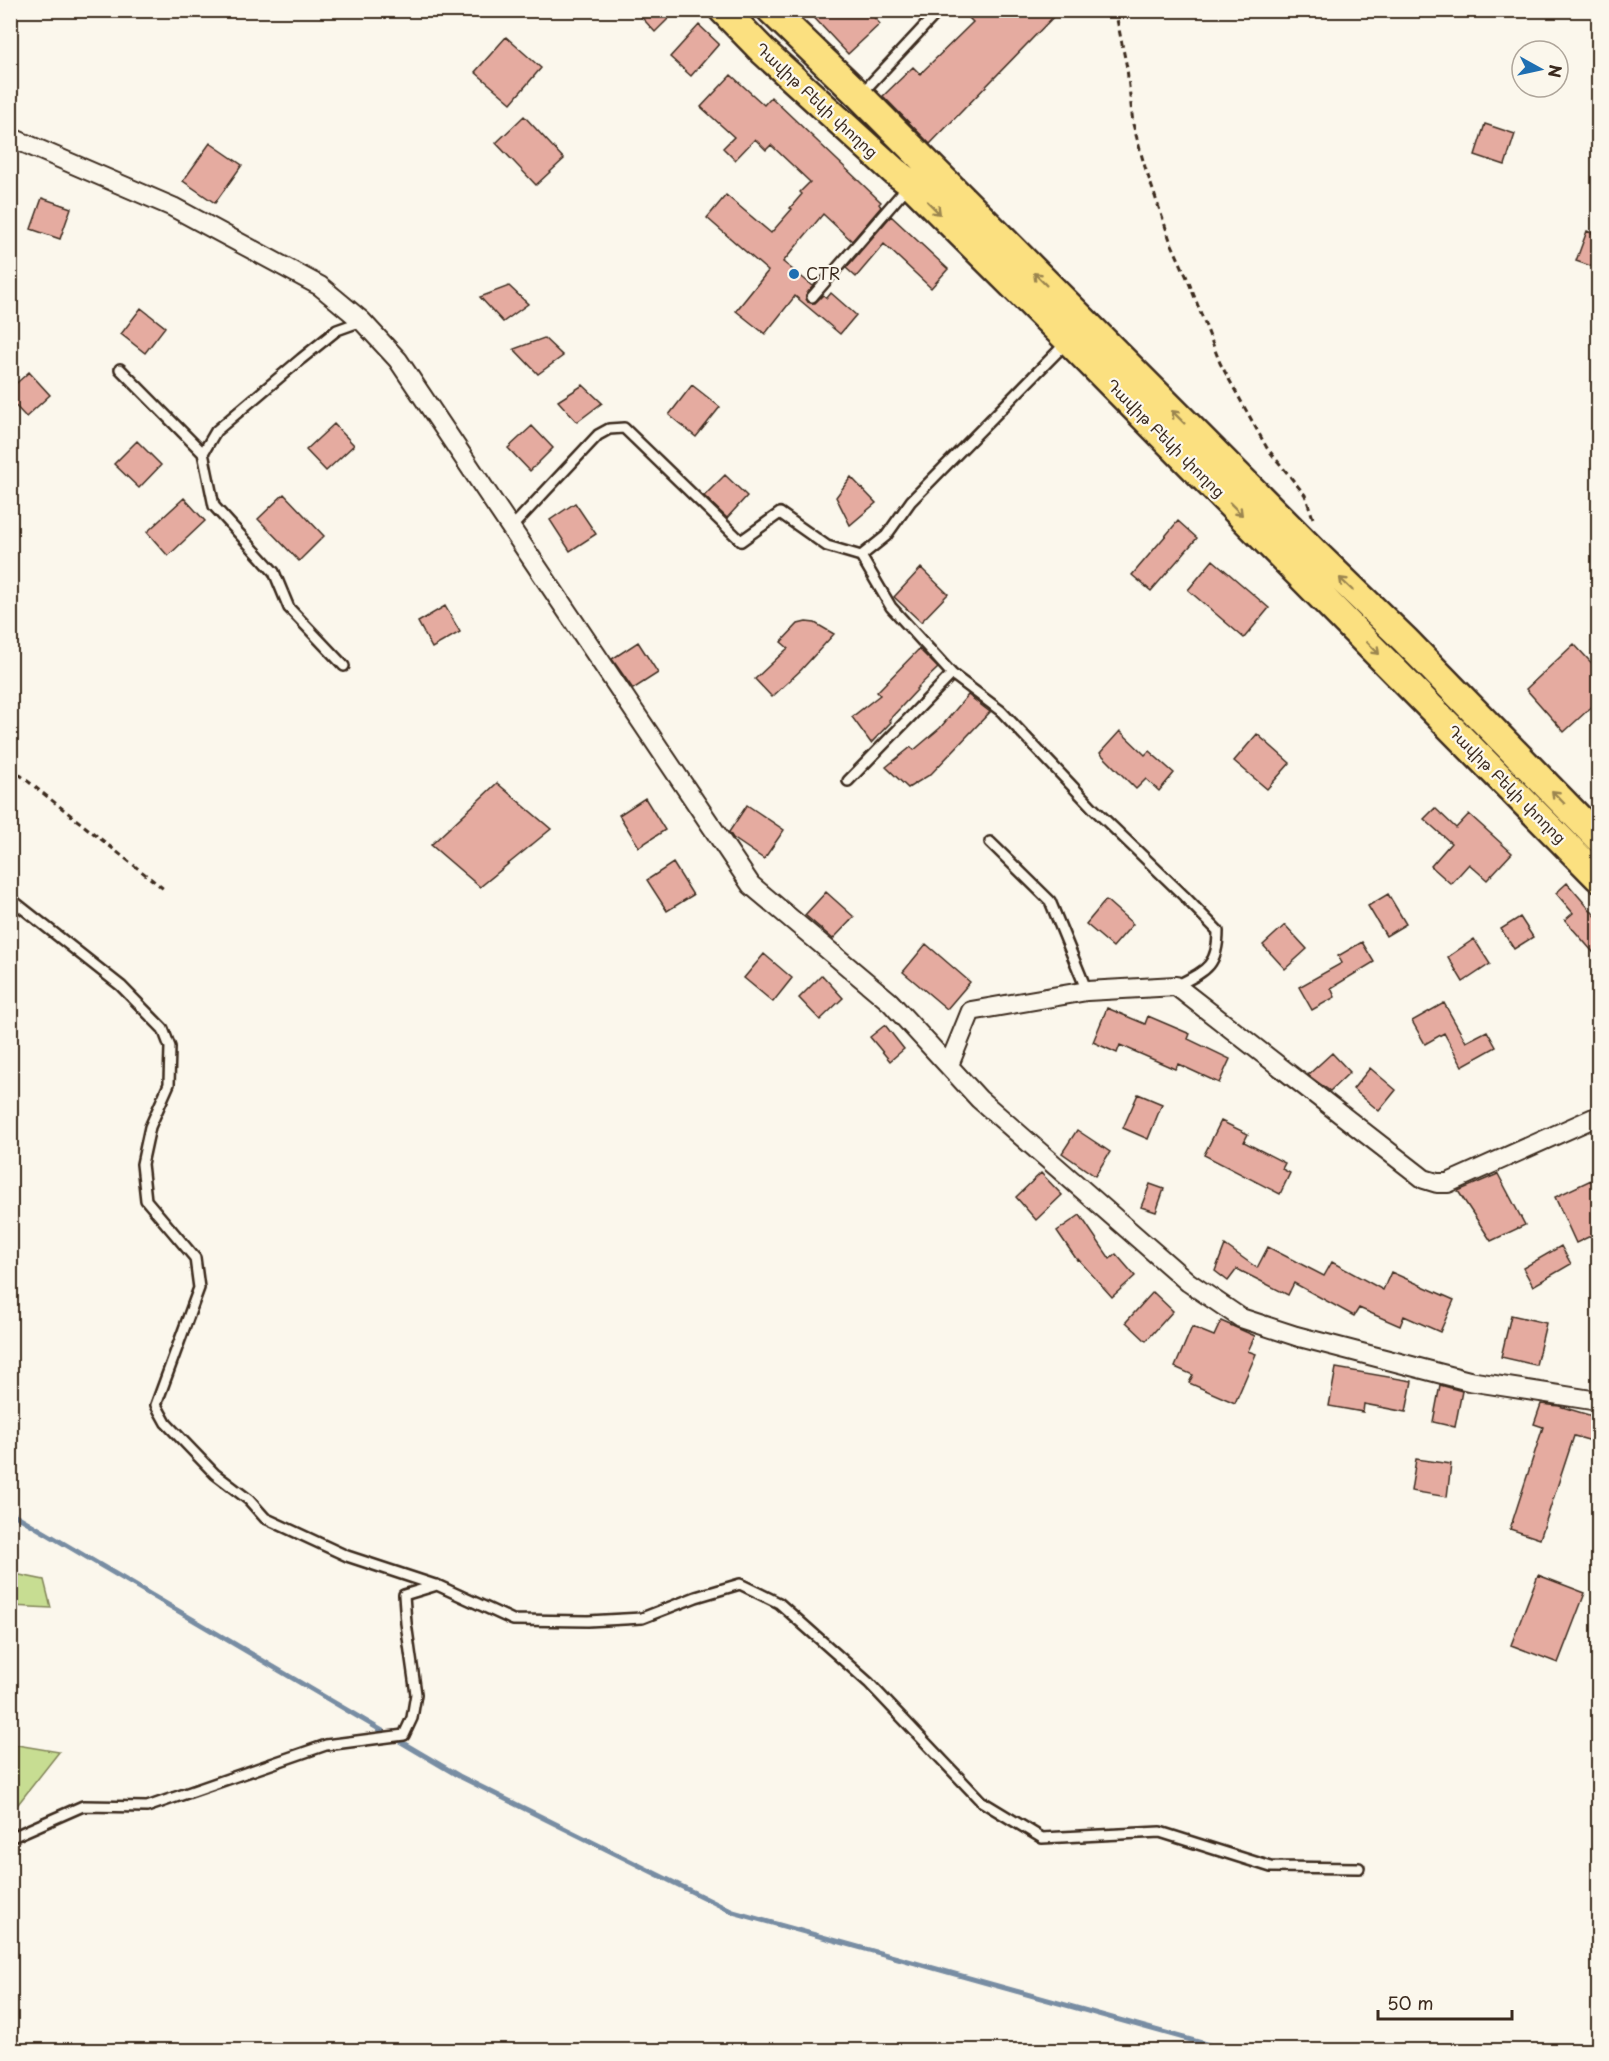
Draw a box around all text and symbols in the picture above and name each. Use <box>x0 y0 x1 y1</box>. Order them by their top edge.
street label: Դավիթ Բեկի փողոց <box>751 36 884 163</box>
north arrow <box>1510 39 1570 99</box>
text: N <box>1543 63 1569 79</box>
one-way arrow <box>927 201 942 215</box>
place label: CTR <box>806 261 841 285</box>
marker: CTR <box>787 267 801 281</box>
one-way arrow <box>1033 271 1048 286</box>
street label: Դավիթ Բեկի փողոց <box>1102 372 1232 502</box>
one-way arrow <box>1171 409 1185 424</box>
one-way arrow <box>1228 502 1243 517</box>
one-way arrow <box>1339 576 1354 591</box>
one-way arrow <box>1365 640 1380 655</box>
street label: Դավիթ Բեկի փողոց <box>1443 718 1573 848</box>
one-way arrow <box>1550 789 1565 804</box>
scale bar <box>1378 1983 1512 2021</box>
text: 50 m <box>1387 1989 1434 2016</box>

